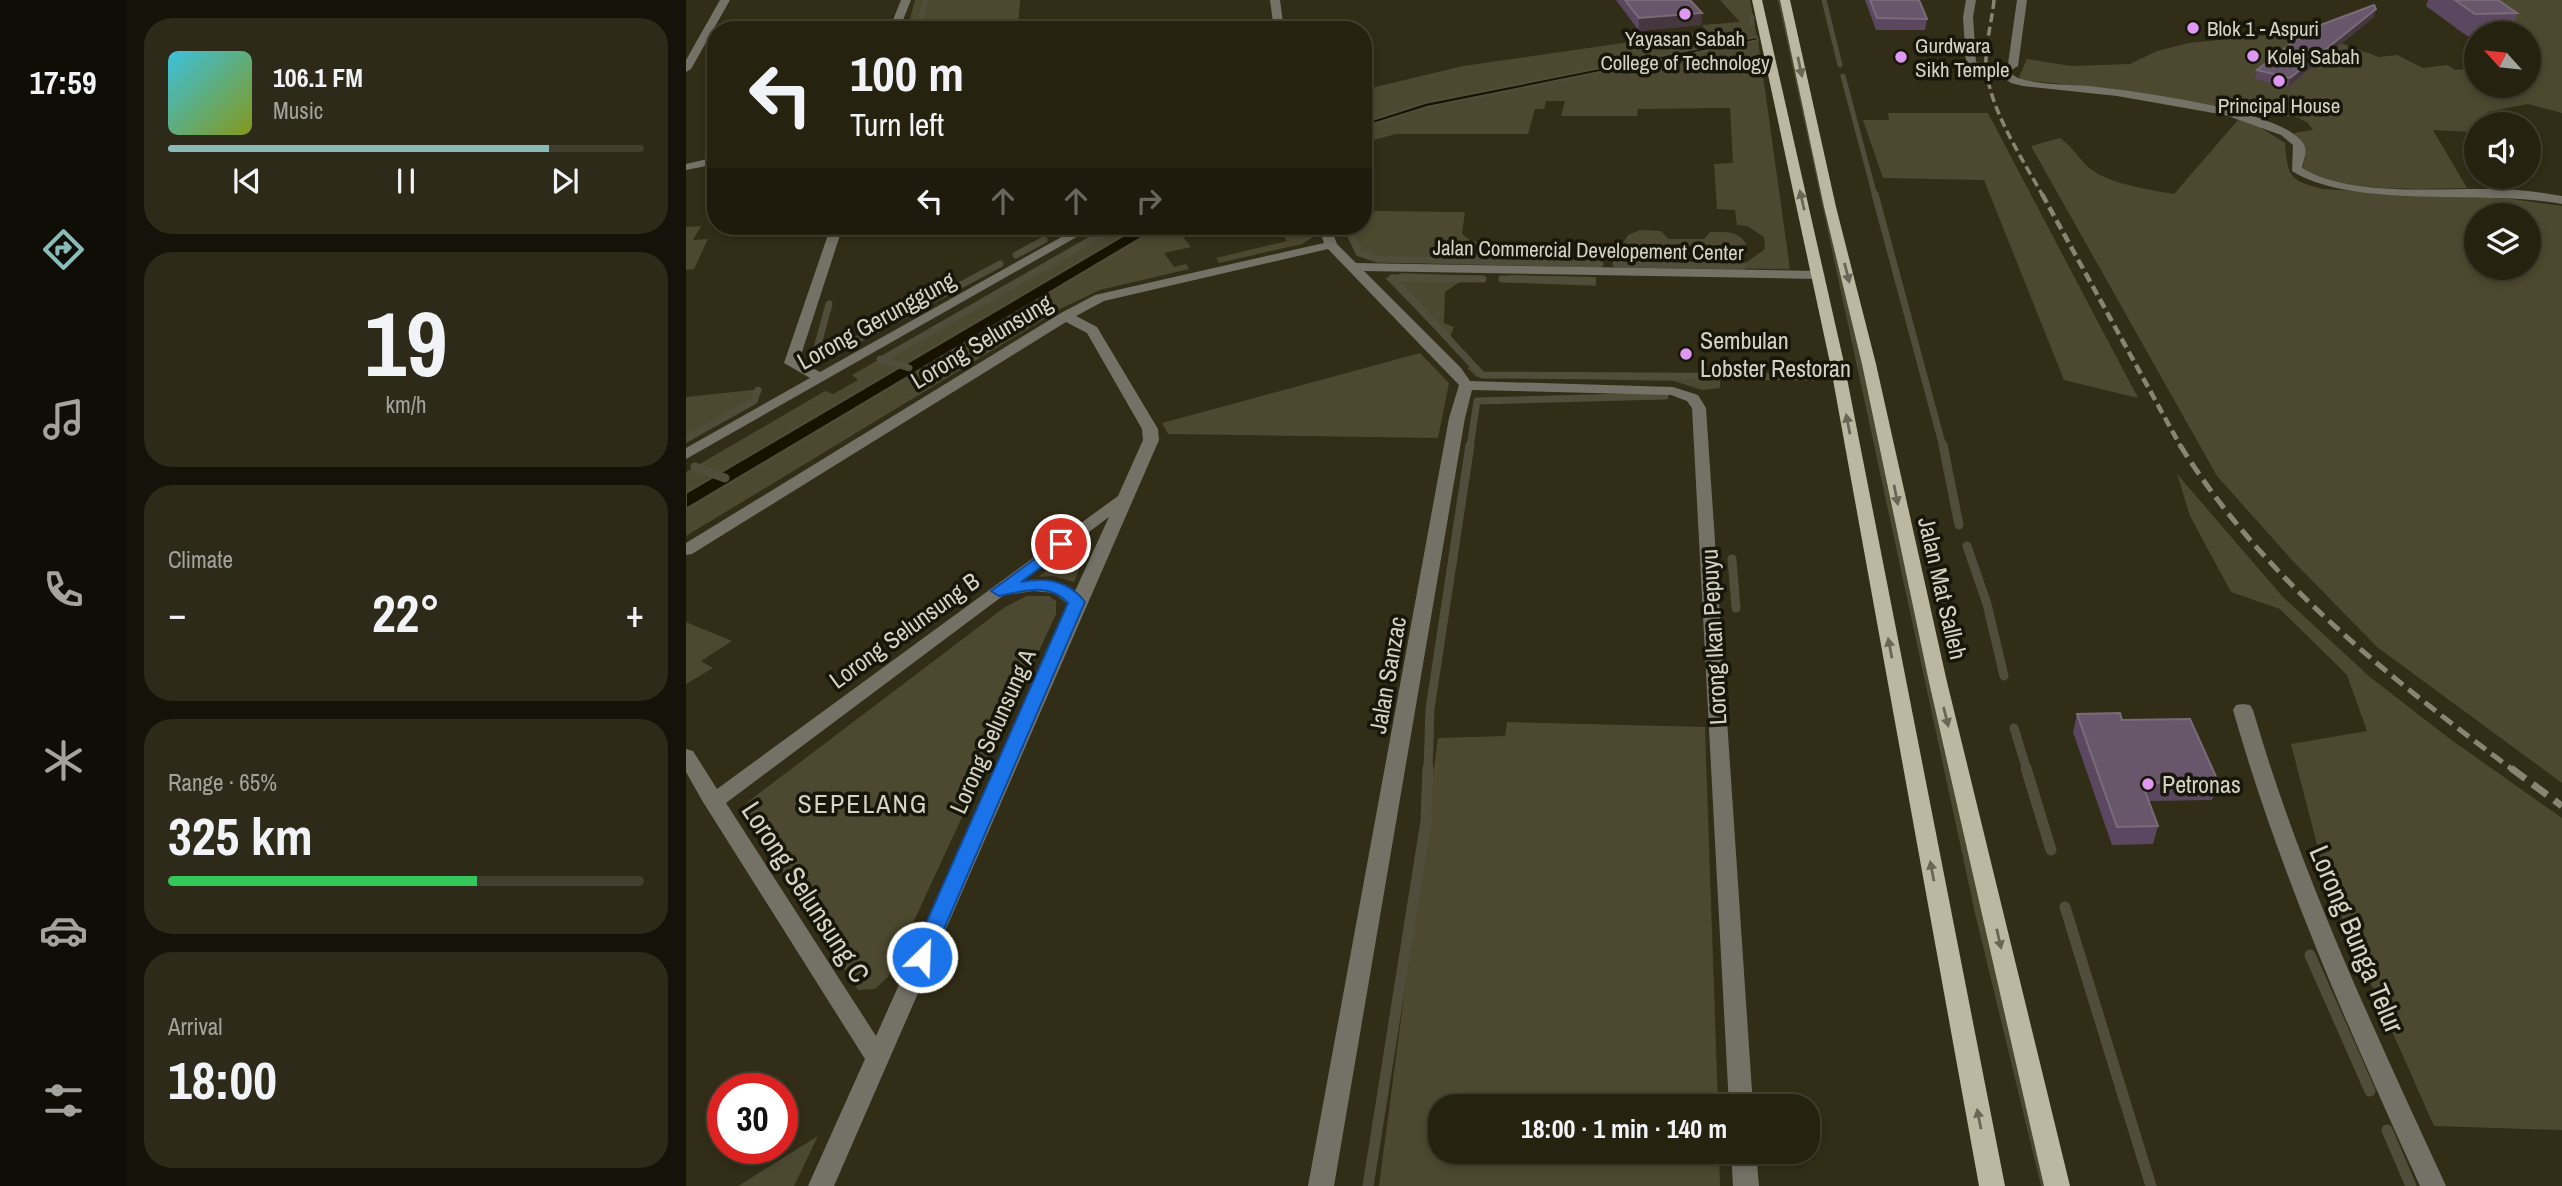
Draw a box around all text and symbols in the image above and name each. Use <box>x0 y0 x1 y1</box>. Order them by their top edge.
marker: Yayasan Sabah College of Technology <box>1677 6 1693 22</box>
place label: Blok 1 - Aspuri <box>2207 14 2319 43</box>
marker: Blok 1 - Aspuri <box>2185 20 2201 36</box>
north arrow <box>2464 21 2541 98</box>
map controls <box>2464 21 2541 280</box>
place label: Yayasan Sabah College of Technology <box>1600 24 1770 77</box>
place label: Gurdwara Sikh Temple <box>1915 31 2009 84</box>
text: 100 m <box>850 40 964 106</box>
place label: Kolej Sabah <box>2267 42 2360 71</box>
marker: Kolej Sabah <box>2245 48 2261 64</box>
icon: left <box>735 49 826 140</box>
marker: Gurdwara Sikh Temple <box>1893 49 1909 65</box>
one-way arrow <box>1794 56 1805 78</box>
text: 106.1 FM <box>273 60 363 95</box>
text: 17:59 <box>29 61 97 104</box>
marker: Principal House <box>2271 73 2287 89</box>
place label: Principal House <box>2218 91 2340 120</box>
text: Music <box>273 95 323 126</box>
text: Turn left <box>850 103 944 146</box>
button: sound <box>2464 112 2541 189</box>
icon: previous <box>228 162 266 200</box>
icon: pause <box>387 162 425 200</box>
icon: next <box>546 162 584 200</box>
icon: left <box>911 182 949 220</box>
icon: ahead <box>984 182 1022 220</box>
icon: ahead <box>1057 182 1095 220</box>
icon: right <box>1130 182 1168 220</box>
one-way arrow <box>1796 189 1807 211</box>
button: layers <box>2464 203 2541 280</box>
icon: directions <box>39 225 88 274</box>
street label: Jalan Commercial Developement Center <box>1432 233 1744 267</box>
one-way arrow <box>1842 262 1853 284</box>
street label: Lorong Gerunggung <box>791 263 961 377</box>
text: 19 <box>365 282 448 404</box>
street label: Lorong Selunsung <box>904 286 1058 396</box>
place label: Sembulan Lobster Restoran <box>1700 324 1851 384</box>
marker: Sembulan Lobster Restoran <box>1678 346 1694 362</box>
text: km/h <box>386 389 426 420</box>
icon: music <box>39 395 88 444</box>
one-way arrow <box>1842 413 1853 435</box>
one-way arrow <box>1891 484 1902 506</box>
pin <box>1031 514 1091 574</box>
street label: Jalan Mat Salleh <box>1911 514 1975 662</box>
icon: arrive <box>1042 525 1080 563</box>
text: Climate <box>168 544 233 575</box>
street label: Lorong Ikan Pepuyu <box>1692 548 1734 726</box>
icon: phone <box>39 565 88 614</box>
street label: Lorong Selunsung B <box>822 565 986 695</box>
text: 22° <box>372 578 440 648</box>
text: − <box>168 588 186 639</box>
text: + <box>626 588 644 639</box>
street label: Jalan Sanzac <box>1361 614 1413 736</box>
one-way arrow <box>1885 637 1896 659</box>
street label: Lorong Selunsung A <box>941 643 1043 818</box>
one-way arrow <box>1941 706 1952 728</box>
icon: climate <box>39 736 88 785</box>
text: Range · 65% <box>168 767 277 798</box>
place label: Petronas <box>2162 768 2241 800</box>
marker: Petronas <box>2140 776 2156 792</box>
district label: SEPELANG <box>798 786 928 821</box>
street label: Lorong Selunsung C <box>733 794 879 990</box>
text: 325 km <box>168 801 313 871</box>
street label: Lorong Bunga Telur <box>2300 840 2414 1039</box>
one-way arrow <box>1927 860 1938 882</box>
icon: car <box>39 906 88 955</box>
position arrow <box>885 920 959 994</box>
one-way arrow <box>1994 928 2005 950</box>
text: Arrival <box>168 1011 223 1042</box>
text: 18:00 <box>168 1045 277 1115</box>
speed limit sign: 30 <box>707 1073 798 1164</box>
icon: filters <box>39 1076 88 1125</box>
one-way arrow <box>1973 1108 1984 1130</box>
text: 18:00 · 1 min · 140 m <box>1521 1111 1727 1146</box>

